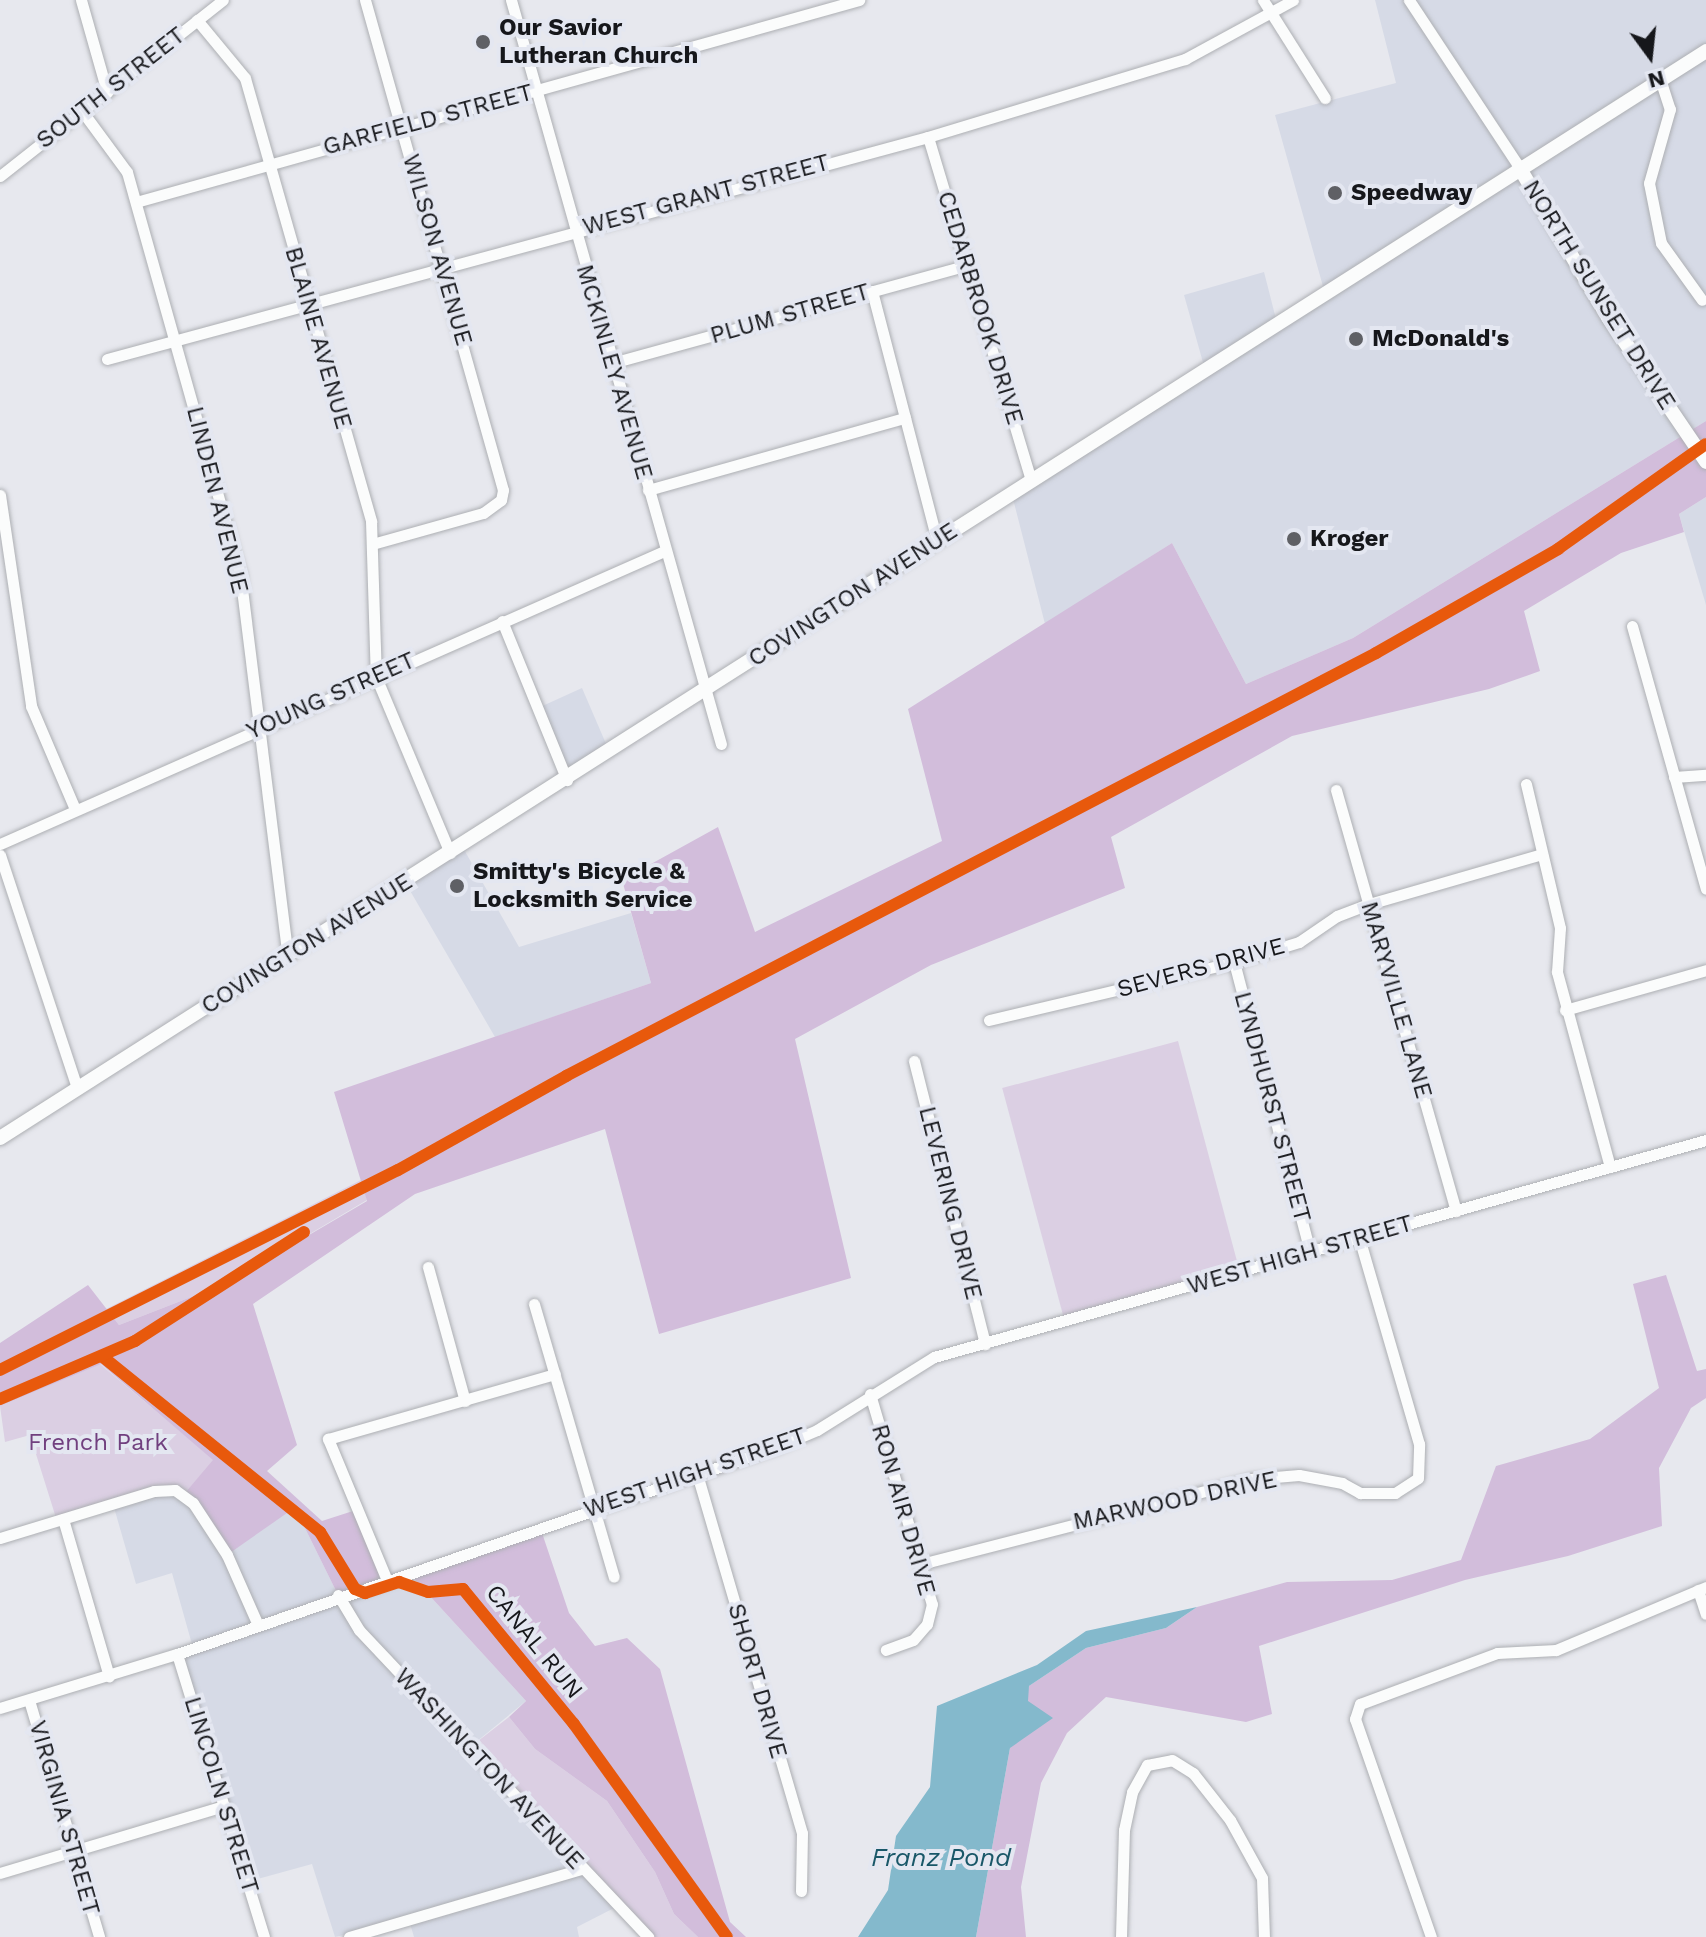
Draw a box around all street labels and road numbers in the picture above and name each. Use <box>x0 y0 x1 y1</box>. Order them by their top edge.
street label: SOUTH STREET <box>31 21 191 155</box>
street label: GARFIELD STREET <box>320 78 536 162</box>
street label: WEST GRANT STREET <box>579 148 833 242</box>
street label: WILSON AVENUE <box>396 150 478 350</box>
street label: NORTH SUNSET DRIVE <box>1516 175 1682 415</box>
street label: CEDARBROOK DRIVE <box>931 188 1029 428</box>
street label: BLAINE AVENUE <box>278 243 358 433</box>
street label: MCKINLEY AVENUE <box>569 260 659 484</box>
street label: PLUM STREET <box>707 277 873 351</box>
street label: LINDEN AVENUE <box>180 403 254 597</box>
street label: COVINGTON AVENUE <box>743 516 963 674</box>
street label: YOUNG STREET <box>242 646 420 746</box>
street label: COVINGTON AVENUE <box>196 867 418 1021</box>
street label: MARYVILLE LANE <box>1354 898 1438 1102</box>
street label: SEVERS DRIVE <box>1114 932 1288 1004</box>
street label: LYNDHURST STREET <box>1227 988 1317 1226</box>
street label: LEVERING DRIVE <box>912 1103 988 1303</box>
street label: WEST HIGH STREET <box>1184 1209 1416 1301</box>
street label: WEST HIGH STREET <box>580 1421 810 1525</box>
street label: RON AIR DRIVE <box>865 1421 941 1599</box>
street label: MARWOOD DRIVE <box>1070 1465 1280 1537</box>
street label: CANAL RUN <box>479 1579 589 1705</box>
street label: SHORT DRIVE <box>721 1600 793 1762</box>
street label: WASHINGTON AVENUE <box>388 1662 590 1876</box>
street label: LINCOLN STREET <box>177 1693 265 1897</box>
street label: VIRGINIA STREET <box>22 1717 106 1919</box>

